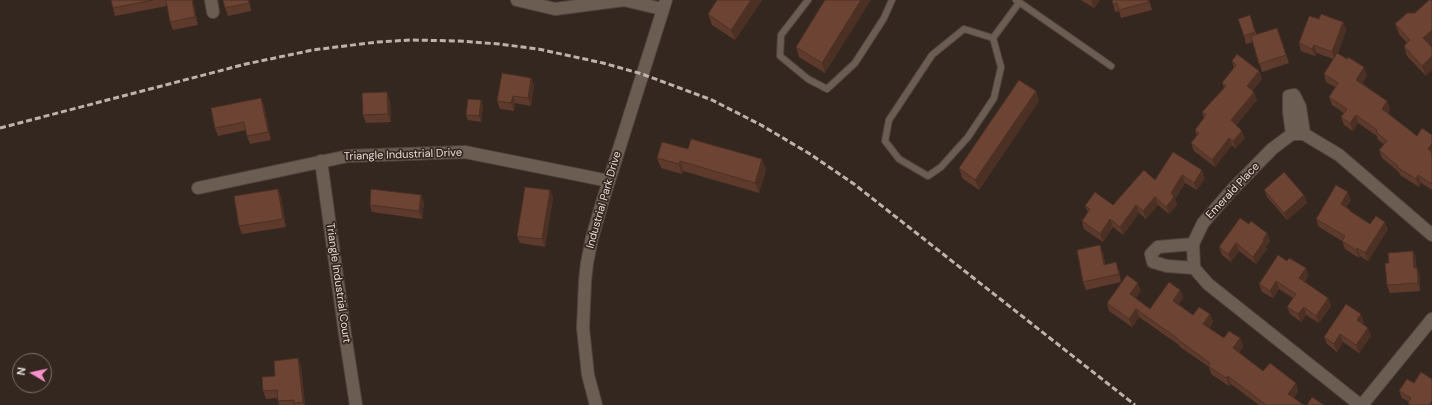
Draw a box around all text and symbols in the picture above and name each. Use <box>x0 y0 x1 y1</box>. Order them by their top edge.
street label: Triangle Industrial Drive <box>344 146 462 164</box>
street label: Industrial Park Drive <box>584 150 624 250</box>
street label: Emerald Place <box>1204 160 1262 222</box>
street label: Triangle Industrial Court <box>323 222 353 344</box>
north arrow <box>12 353 52 393</box>
text: N <box>14 366 29 376</box>

